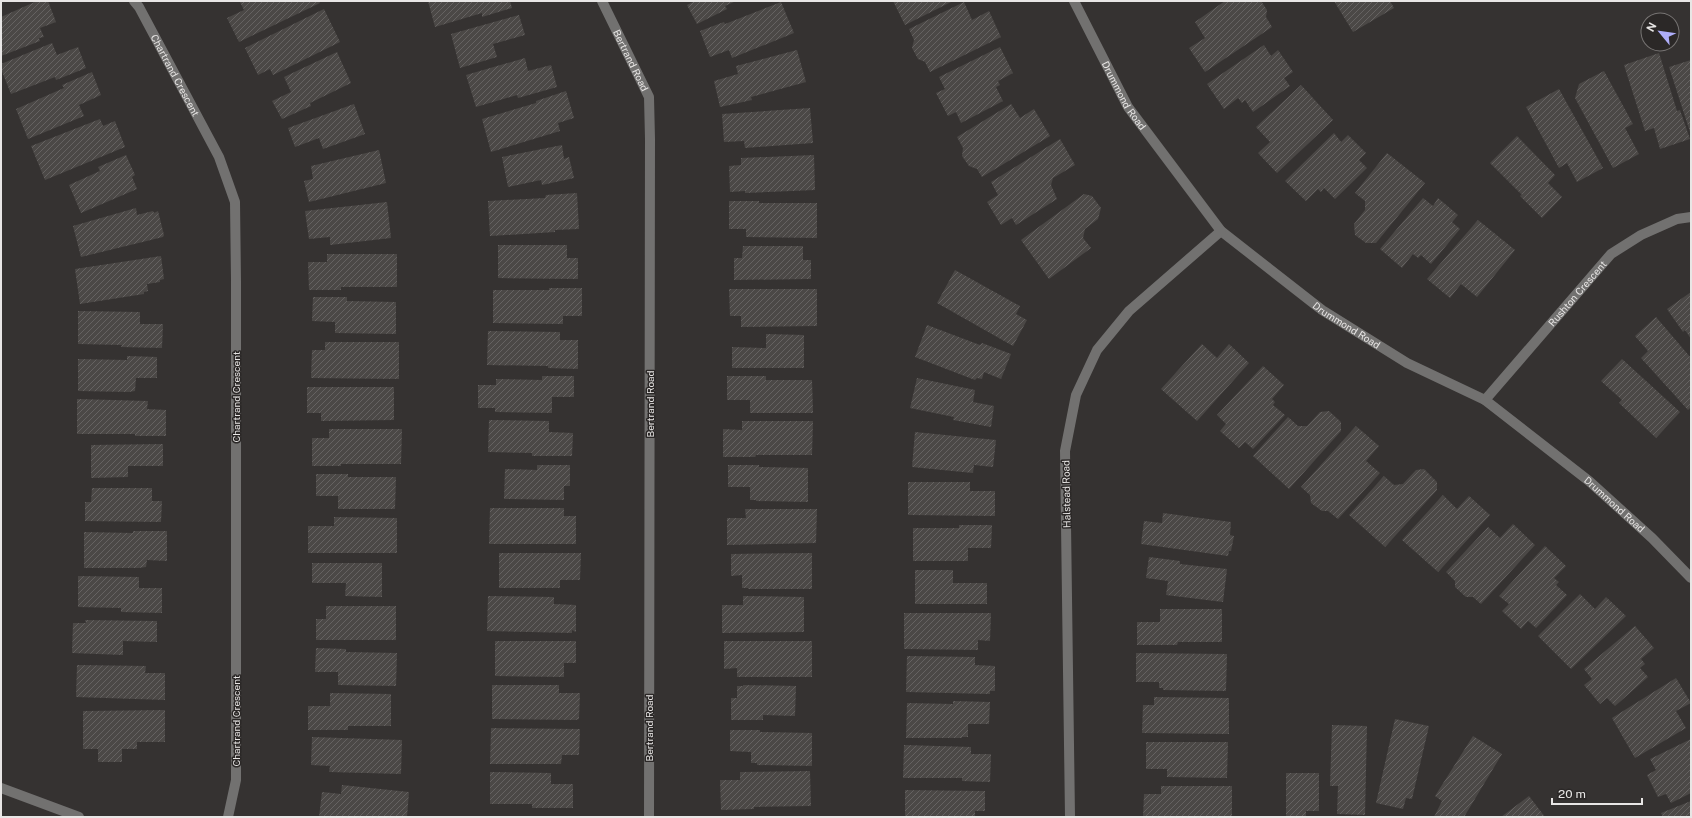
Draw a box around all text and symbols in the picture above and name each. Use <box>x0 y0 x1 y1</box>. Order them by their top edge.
north arrow <box>1640 12 1680 52</box>
text: N <box>1644 20 1659 34</box>
street label: Bertrand Road <box>611 27 651 93</box>
street label: Chartrand Crescent <box>149 32 202 118</box>
street label: Drummond Road <box>1100 59 1149 132</box>
street label: Rushton Crescent <box>1546 258 1609 328</box>
street label: Drummond Road <box>1310 299 1383 351</box>
street label: Chartrand Crescent <box>230 351 242 443</box>
street label: Bertrand Road <box>644 370 656 438</box>
street label: Halstead Road <box>1059 460 1073 528</box>
street label: Drummond Road <box>1582 474 1647 535</box>
street label: Chartrand Crescent <box>230 675 242 767</box>
street label: Bertrand Road <box>643 694 655 762</box>
scale bar <box>1552 780 1642 806</box>
text: 20 m <box>1558 787 1586 801</box>

